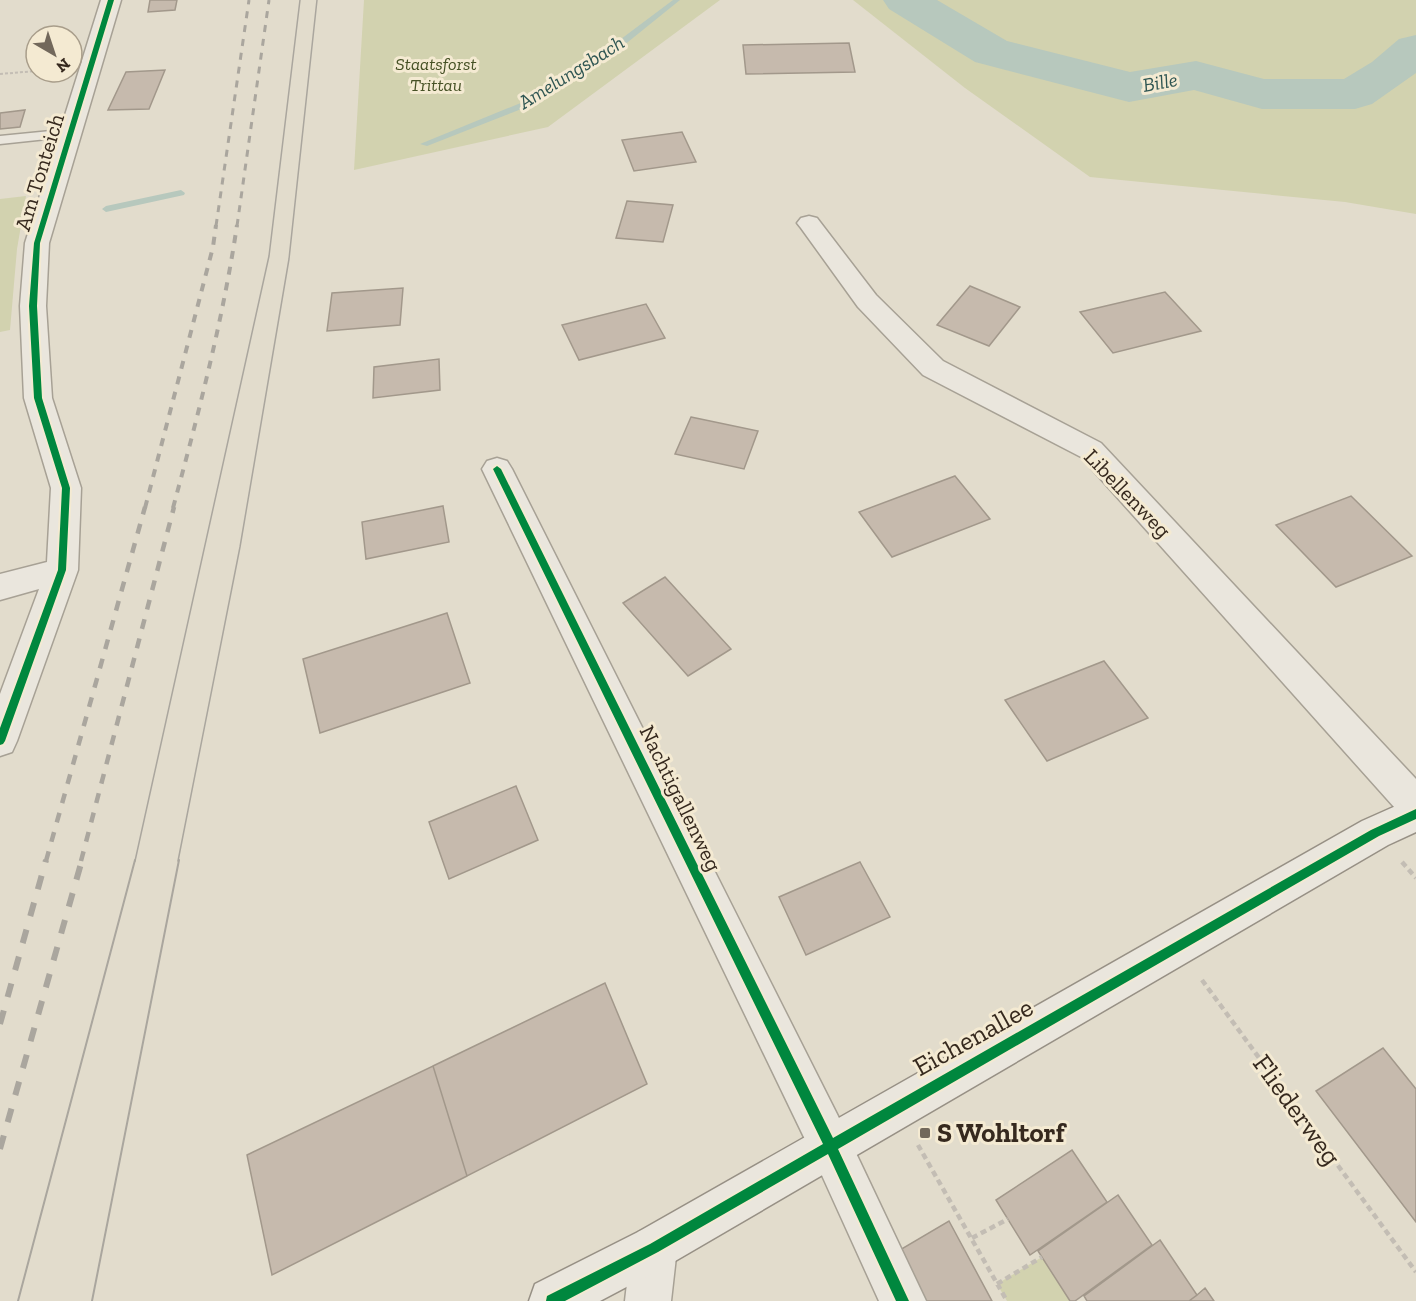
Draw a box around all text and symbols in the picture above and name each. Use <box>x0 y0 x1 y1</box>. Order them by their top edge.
north arrow <box>24 24 84 84</box>
water label: Amelungsbach <box>513 30 628 115</box>
park label: Staatsforst Trittau <box>395 53 477 96</box>
text: N <box>52 54 74 76</box>
water label: Bille <box>1141 67 1179 97</box>
street label: Am Tonteich <box>9 110 70 234</box>
street label: Libellenweg <box>1079 443 1177 544</box>
street label: Nachtigallenweg <box>634 721 728 876</box>
street label: Eichenallee <box>908 991 1038 1083</box>
street label: Fliederweg <box>1246 1048 1348 1172</box>
place label: S Wohltorf <box>937 1117 1068 1149</box>
marker: S Wohltorf <box>918 1126 932 1140</box>

